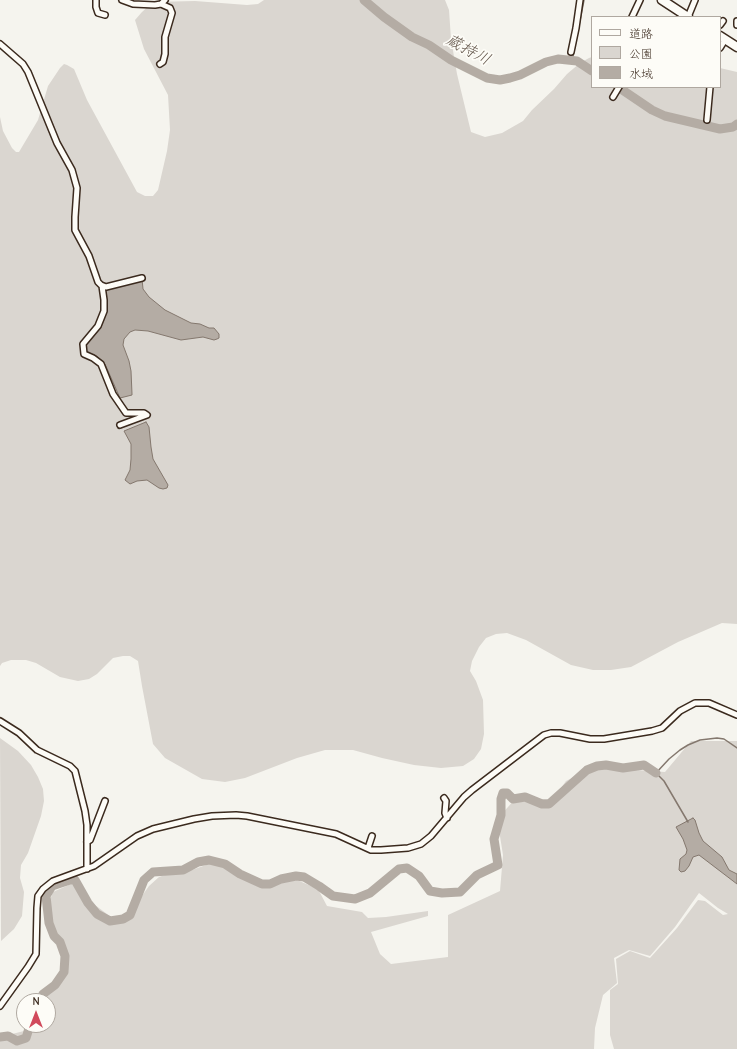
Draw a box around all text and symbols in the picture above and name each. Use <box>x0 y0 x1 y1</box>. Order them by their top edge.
legend <box>591 16 721 88</box>
text: 道路 <box>629 27 653 41</box>
water label: 蔵持川 <box>442 30 494 70</box>
text: 公園 <box>629 47 653 61</box>
text: 水域 <box>629 67 653 81</box>
north arrow <box>16 993 56 1033</box>
text: N <box>32 995 40 1008</box>

